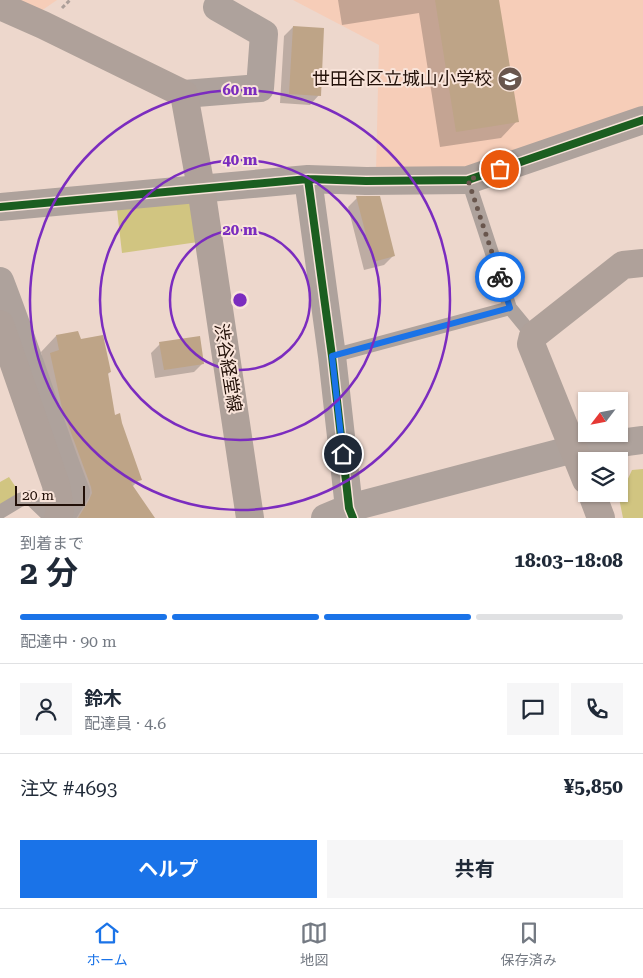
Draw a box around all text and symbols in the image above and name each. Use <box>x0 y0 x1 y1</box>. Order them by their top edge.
school or university icon: 世田谷区立城山小学校 <box>497 66 523 92</box>
place label: 世田谷区立城山小学校 <box>312 68 492 89</box>
text: 60 m <box>222 81 258 99</box>
pin <box>479 148 521 190</box>
text: 40 m <box>222 151 258 169</box>
icon: bag <box>486 155 514 183</box>
text: 20 m <box>222 221 258 239</box>
courier <box>475 252 525 302</box>
icon: bike <box>486 263 514 291</box>
centre of rings <box>231 291 249 309</box>
street label: 渋谷経堂線 <box>211 322 246 414</box>
north arrow <box>578 392 628 442</box>
map controls <box>578 392 628 502</box>
pin <box>322 433 364 475</box>
icon: home <box>329 440 357 468</box>
button: layers <box>578 452 628 502</box>
scale bar <box>15 483 85 506</box>
text: 20 m <box>22 487 54 503</box>
text: 到着まで <box>20 534 84 553</box>
text: 18:03–18:08 <box>514 549 623 572</box>
text: 2 分 <box>20 554 78 592</box>
text: 配達中 · 90 m <box>20 632 117 651</box>
button: person <box>20 683 72 735</box>
button: chat <box>507 683 559 735</box>
button: phone <box>571 683 623 735</box>
text: 鈴木 <box>84 687 122 710</box>
text: 配達員 · 4.6 <box>84 714 166 733</box>
text: ¥5,850 <box>564 775 623 798</box>
text: 注文 #4693 <box>20 777 117 800</box>
button: ヘルプ <box>20 840 317 898</box>
button: 共有 <box>327 840 623 898</box>
tab: ホーム <box>86 919 128 969</box>
tab: 地図 <box>300 919 328 969</box>
tab: 保存済み <box>501 919 557 969</box>

